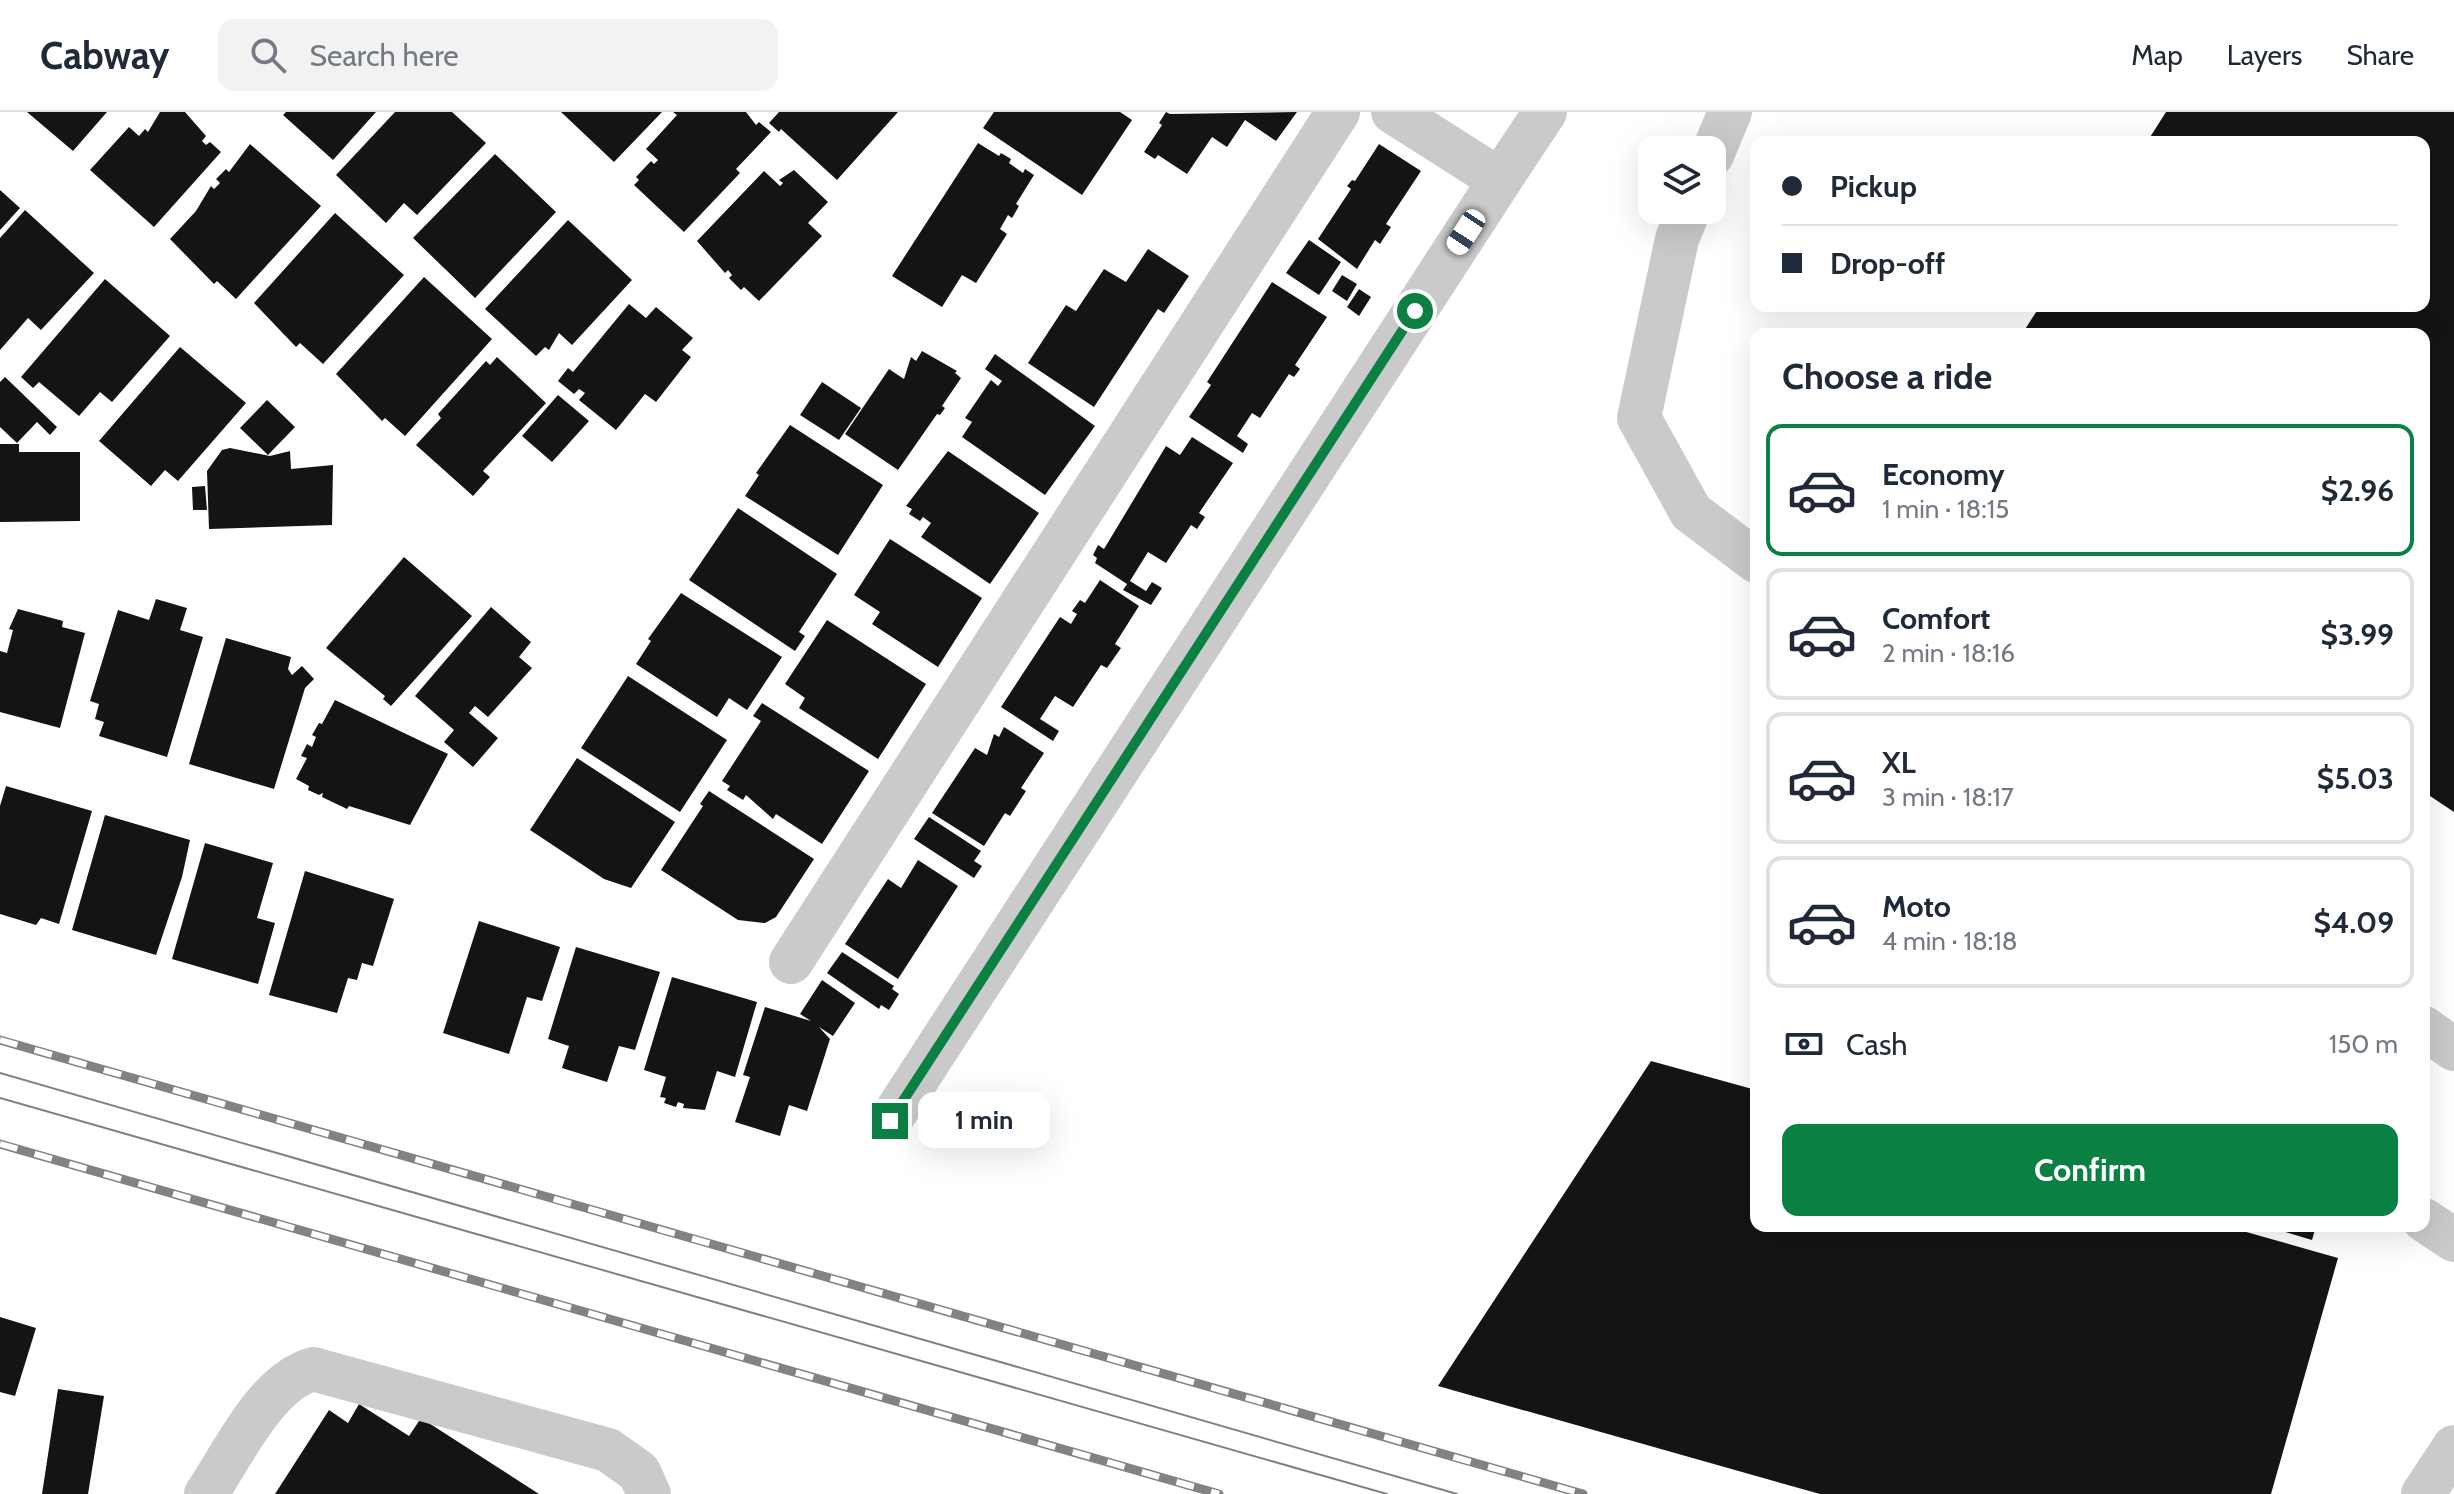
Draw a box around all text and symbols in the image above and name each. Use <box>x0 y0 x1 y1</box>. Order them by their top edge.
search box <box>218 19 778 91</box>
text: Cabway <box>40 32 170 79</box>
icon: search <box>246 33 290 77</box>
text: Search here <box>310 37 459 74</box>
text: Map <box>2131 38 2183 72</box>
text: Layers <box>2227 38 2302 72</box>
text: Share <box>2346 38 2414 72</box>
map controls <box>1638 136 1726 224</box>
button: layers <box>1638 136 1726 224</box>
text: Pickup <box>1830 168 1917 205</box>
car <box>1443 205 1489 259</box>
text: Drop-off <box>1830 245 1945 282</box>
route start <box>1397 293 1433 329</box>
text: Choose a ride <box>1782 354 1992 398</box>
icon: car <box>1786 454 1858 526</box>
text: Economy <box>1882 456 2005 493</box>
text: $2.96 <box>2321 472 2394 509</box>
text: 1 min · 18:15 <box>1882 493 2009 525</box>
icon: car <box>1786 598 1858 670</box>
text: Comfort <box>1882 600 1990 637</box>
text: $3.99 <box>2320 616 2394 653</box>
text: 2 min · 18:16 <box>1882 637 2015 669</box>
icon: car <box>1786 742 1858 814</box>
text: XL <box>1882 744 1916 781</box>
text: $5.03 <box>2317 760 2394 797</box>
text: 3 min · 18:17 <box>1882 781 2014 813</box>
icon: car <box>1786 886 1858 958</box>
text: Moto <box>1882 888 1951 925</box>
text: $4.09 <box>2314 904 2394 941</box>
text: 4 min · 18:18 <box>1882 925 2018 957</box>
icon: cash <box>1782 1022 1826 1066</box>
text: Cash <box>1846 1026 1908 1063</box>
text: 150 m <box>2329 1028 2398 1060</box>
callout: 1 min <box>918 1093 1050 1149</box>
route end <box>872 1103 908 1139</box>
text: 1 min <box>955 1104 1013 1136</box>
button: Confirm <box>1782 1124 2398 1216</box>

